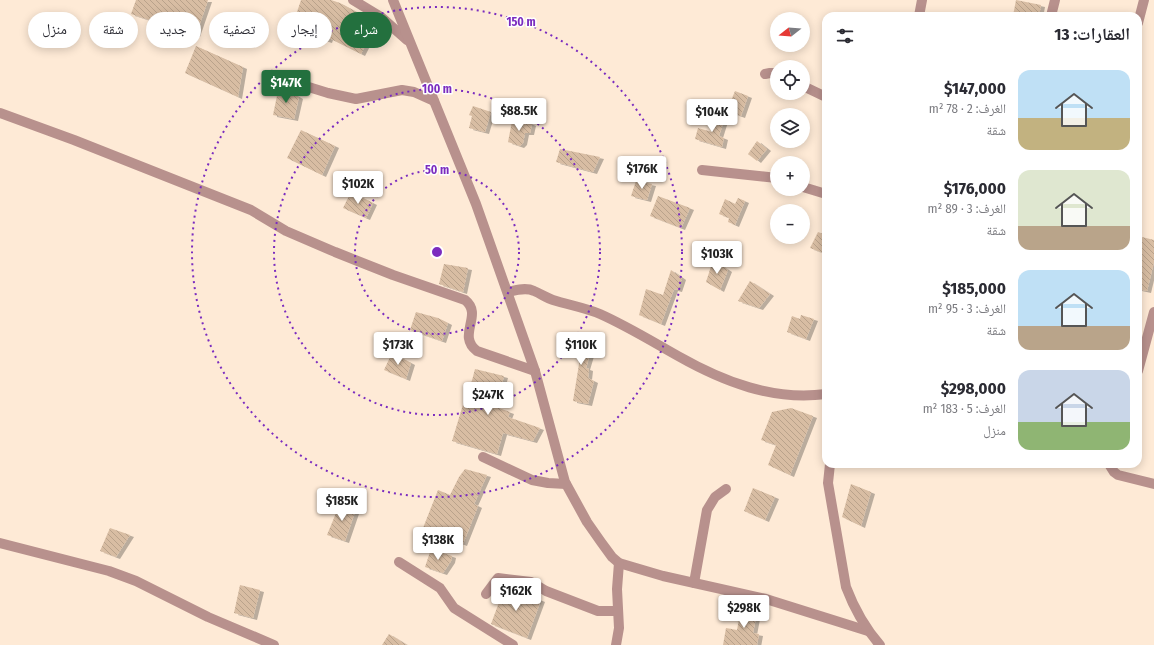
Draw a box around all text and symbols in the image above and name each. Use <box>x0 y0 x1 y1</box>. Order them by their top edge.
chip: منزل <box>28 12 81 48</box>
chip: شقة <box>89 12 138 48</box>
chip: جديد <box>146 12 201 48</box>
chip: تصفية <box>209 12 269 48</box>
chip: إيجار <box>277 12 332 48</box>
chip: شراء <box>340 12 392 48</box>
north arrow <box>770 12 810 52</box>
map controls <box>770 12 810 244</box>
text: 150 m <box>506 15 536 29</box>
text: العقارات: 13 <box>1054 24 1130 45</box>
icon: filters <box>834 25 856 47</box>
button: locate <box>770 60 810 100</box>
pin: $147K <box>258 70 314 104</box>
text: $147K <box>270 75 302 90</box>
text: $147,000 <box>944 78 1006 99</box>
text: 100 m <box>422 82 452 96</box>
icon: home <box>1050 86 1098 134</box>
pin: $88.5K <box>486 98 552 132</box>
pin: $104K <box>684 99 740 133</box>
text: الغرف: 2 · 78 m² <box>929 101 1006 116</box>
text: $88.5K <box>500 103 538 118</box>
text: $104K <box>696 104 728 119</box>
button: layers <box>770 108 810 148</box>
text: شقة <box>987 123 1006 138</box>
pin: $176K <box>614 156 670 190</box>
button: + <box>770 156 810 196</box>
text: $176K <box>626 161 658 176</box>
text: 50 m <box>425 163 449 177</box>
pin: $102K <box>330 171 386 205</box>
text: $102K <box>342 176 374 191</box>
text: $176,000 <box>944 178 1006 199</box>
icon: home <box>1050 186 1098 234</box>
text: الغرف: 3 · 89 m² <box>928 201 1006 216</box>
button: − <box>770 204 810 244</box>
text: شقة <box>987 223 1006 238</box>
pin: $103K <box>689 241 745 275</box>
centre of rings <box>430 245 444 259</box>
text: $103K <box>701 246 733 261</box>
text: $185,000 <box>942 278 1006 299</box>
icon: home <box>1050 286 1098 334</box>
text: الغرف: 3 · 95 m² <box>928 301 1006 316</box>
text: شقة <box>987 323 1006 338</box>
pin: $173K <box>370 332 426 366</box>
pin: $110K <box>553 332 609 366</box>
text: $173K <box>383 337 413 352</box>
text: $110K <box>565 337 597 352</box>
text: $298,000 <box>941 378 1006 399</box>
pin: $247K <box>460 382 516 416</box>
icon: home <box>1050 386 1098 434</box>
text: $247K <box>472 387 504 402</box>
text: الغرف: 5 · 183 m² <box>923 401 1006 416</box>
text: منزل <box>983 423 1006 438</box>
pin: $185K <box>314 488 370 522</box>
text: $185K <box>326 493 358 508</box>
pin: $138K <box>410 527 466 561</box>
text: $138K <box>422 532 454 547</box>
pin: $162K <box>488 578 544 612</box>
text: $162K <box>500 583 532 598</box>
pin: $298K <box>716 595 772 629</box>
text: $298K <box>727 600 761 615</box>

